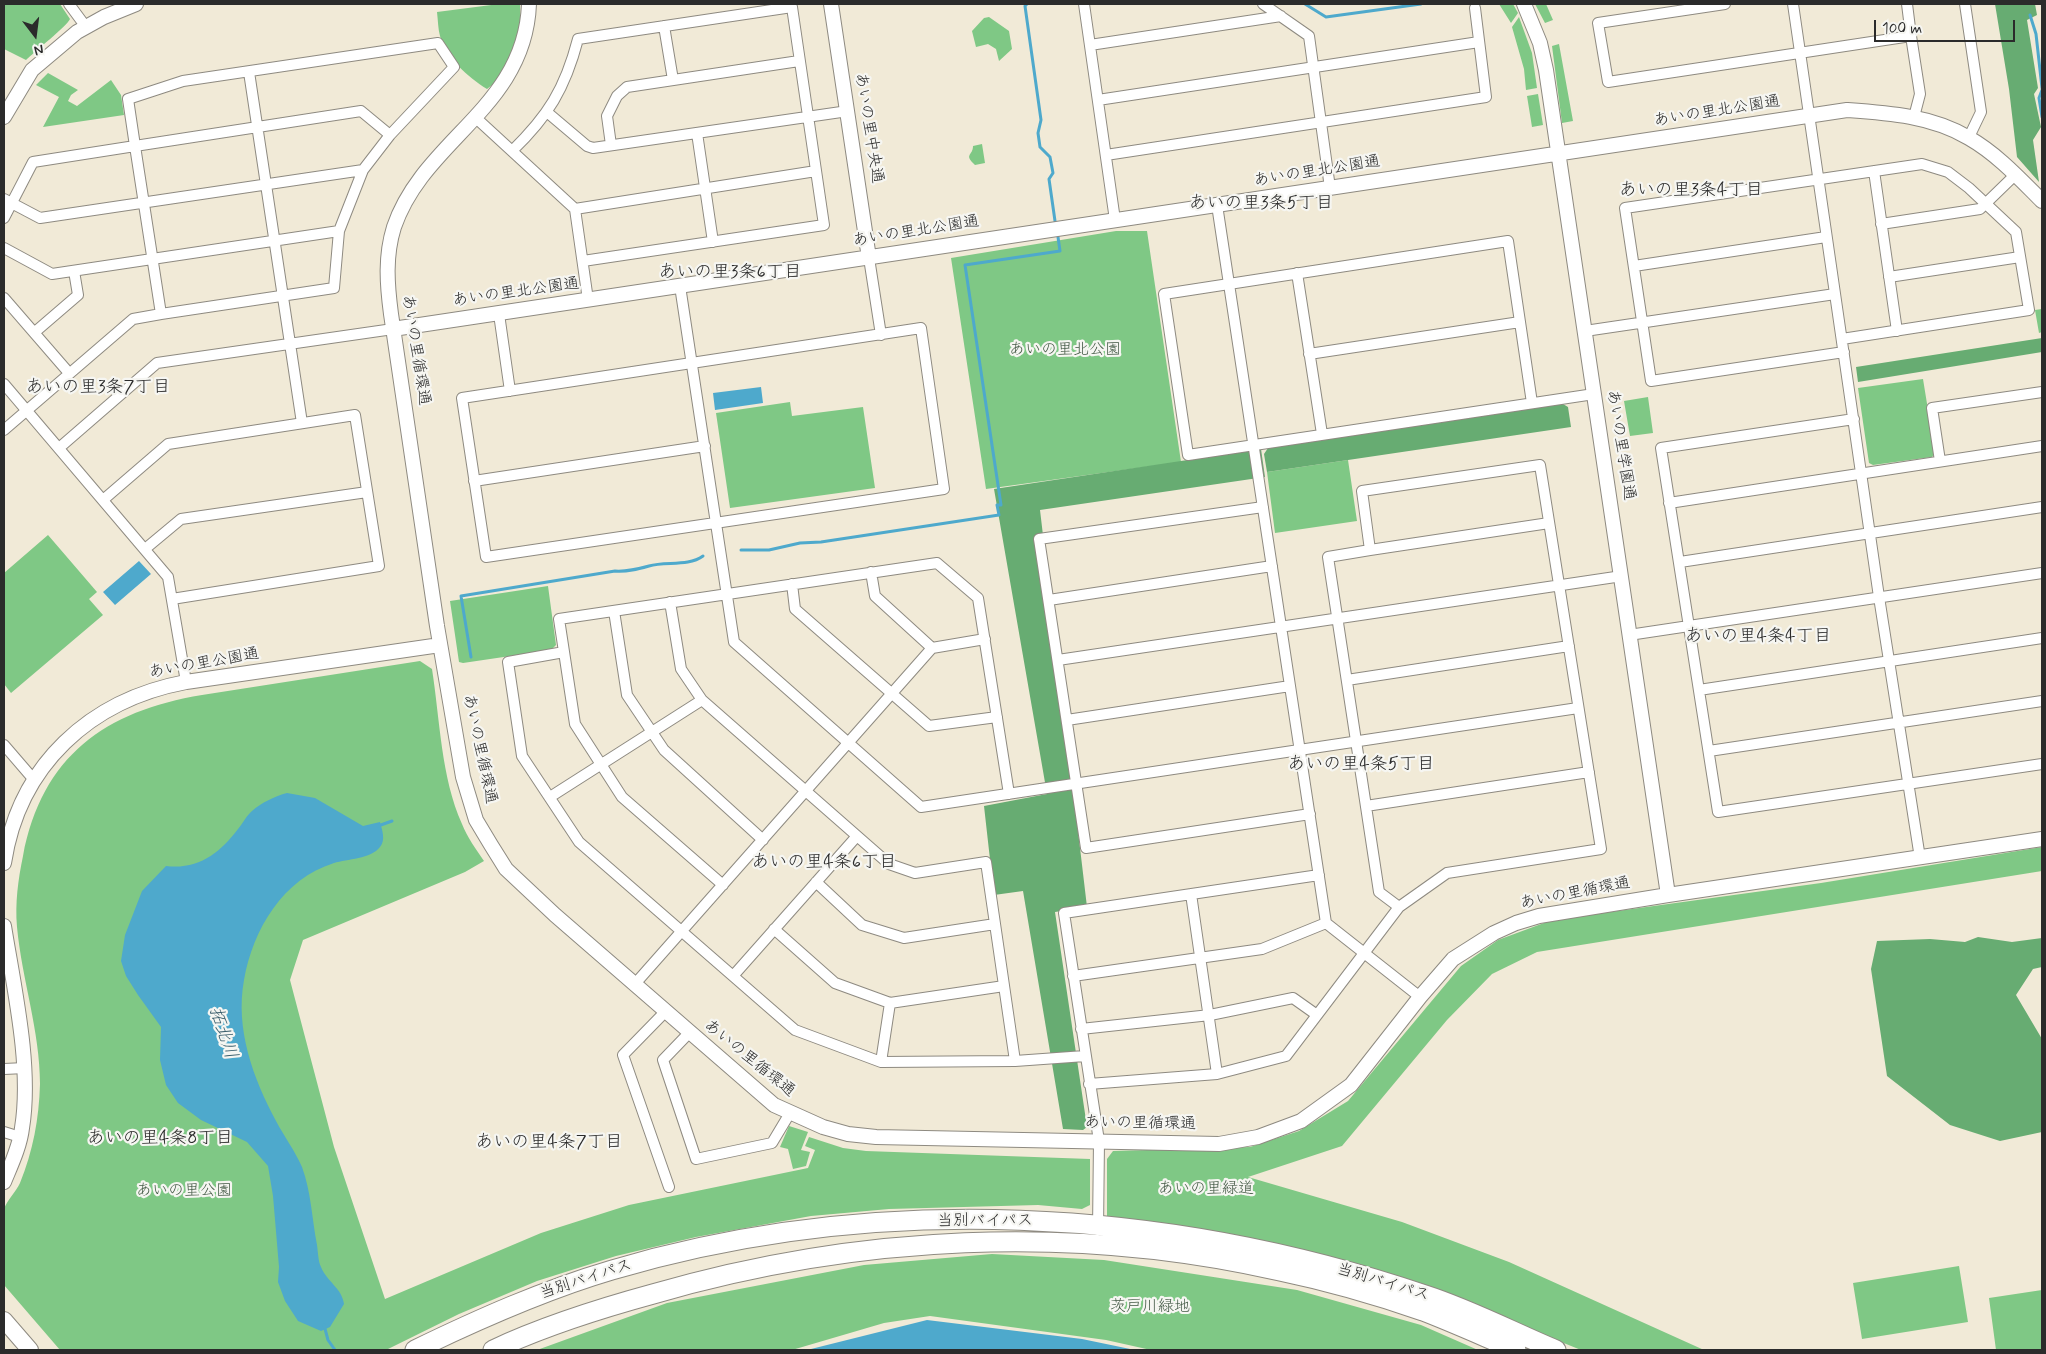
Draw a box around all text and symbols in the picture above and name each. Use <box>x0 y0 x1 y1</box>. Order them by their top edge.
north arrow <box>10 10 60 60</box>
scale bar <box>1876 10 2017 42</box>
text: 100 m <box>1882 19 1922 39</box>
text: N <box>32 40 46 59</box>
street label: あいの里中央通 <box>850 71 886 185</box>
street label: あいの里北公園通 <box>1652 93 1782 131</box>
street label: あいの里北公園通 <box>1252 153 1382 191</box>
district label: あいの里3条4丁目 <box>1619 180 1763 202</box>
district label: あいの里3条5丁目 <box>1189 193 1333 215</box>
street label: あいの里北公園通 <box>851 213 981 251</box>
district label: あいの里3条6丁目 <box>658 262 802 284</box>
street label: あいの里北公園通 <box>451 275 581 311</box>
street label: あいの里循環通 <box>397 293 433 407</box>
park label: あいの里北公園 <box>1009 341 1121 361</box>
district label: あいの里3条7丁目 <box>25 377 171 399</box>
street label: あいの里学園通 <box>1602 388 1638 502</box>
district label: あいの里4条4丁目 <box>1685 626 1831 648</box>
street label: あいの里公園通 <box>147 645 261 683</box>
street label: あいの里循環通 <box>458 692 500 806</box>
district label: あいの里4条5丁目 <box>1287 754 1435 776</box>
district label: あいの里4条6丁目 <box>751 852 897 874</box>
street label: あいの里循環通 <box>1518 874 1632 914</box>
water label: 拓北川 <box>203 1004 241 1062</box>
street label: あいの里循環通 <box>699 1016 799 1102</box>
street label: あいの里循環通 <box>1084 1113 1196 1135</box>
district label: あいの里4条8丁目 <box>87 1128 233 1150</box>
district label: あいの里4条7丁目 <box>475 1132 623 1154</box>
park label: あいの里緑道 <box>1158 1180 1254 1200</box>
park label: あいの里公園 <box>136 1182 232 1202</box>
street label: 当別バイパス <box>937 1212 1033 1232</box>
street label: 当別バイパス <box>537 1256 635 1304</box>
street label: 当別バイパス <box>1334 1260 1432 1306</box>
park label: 茨戸川緑地 <box>1110 1298 1190 1318</box>

